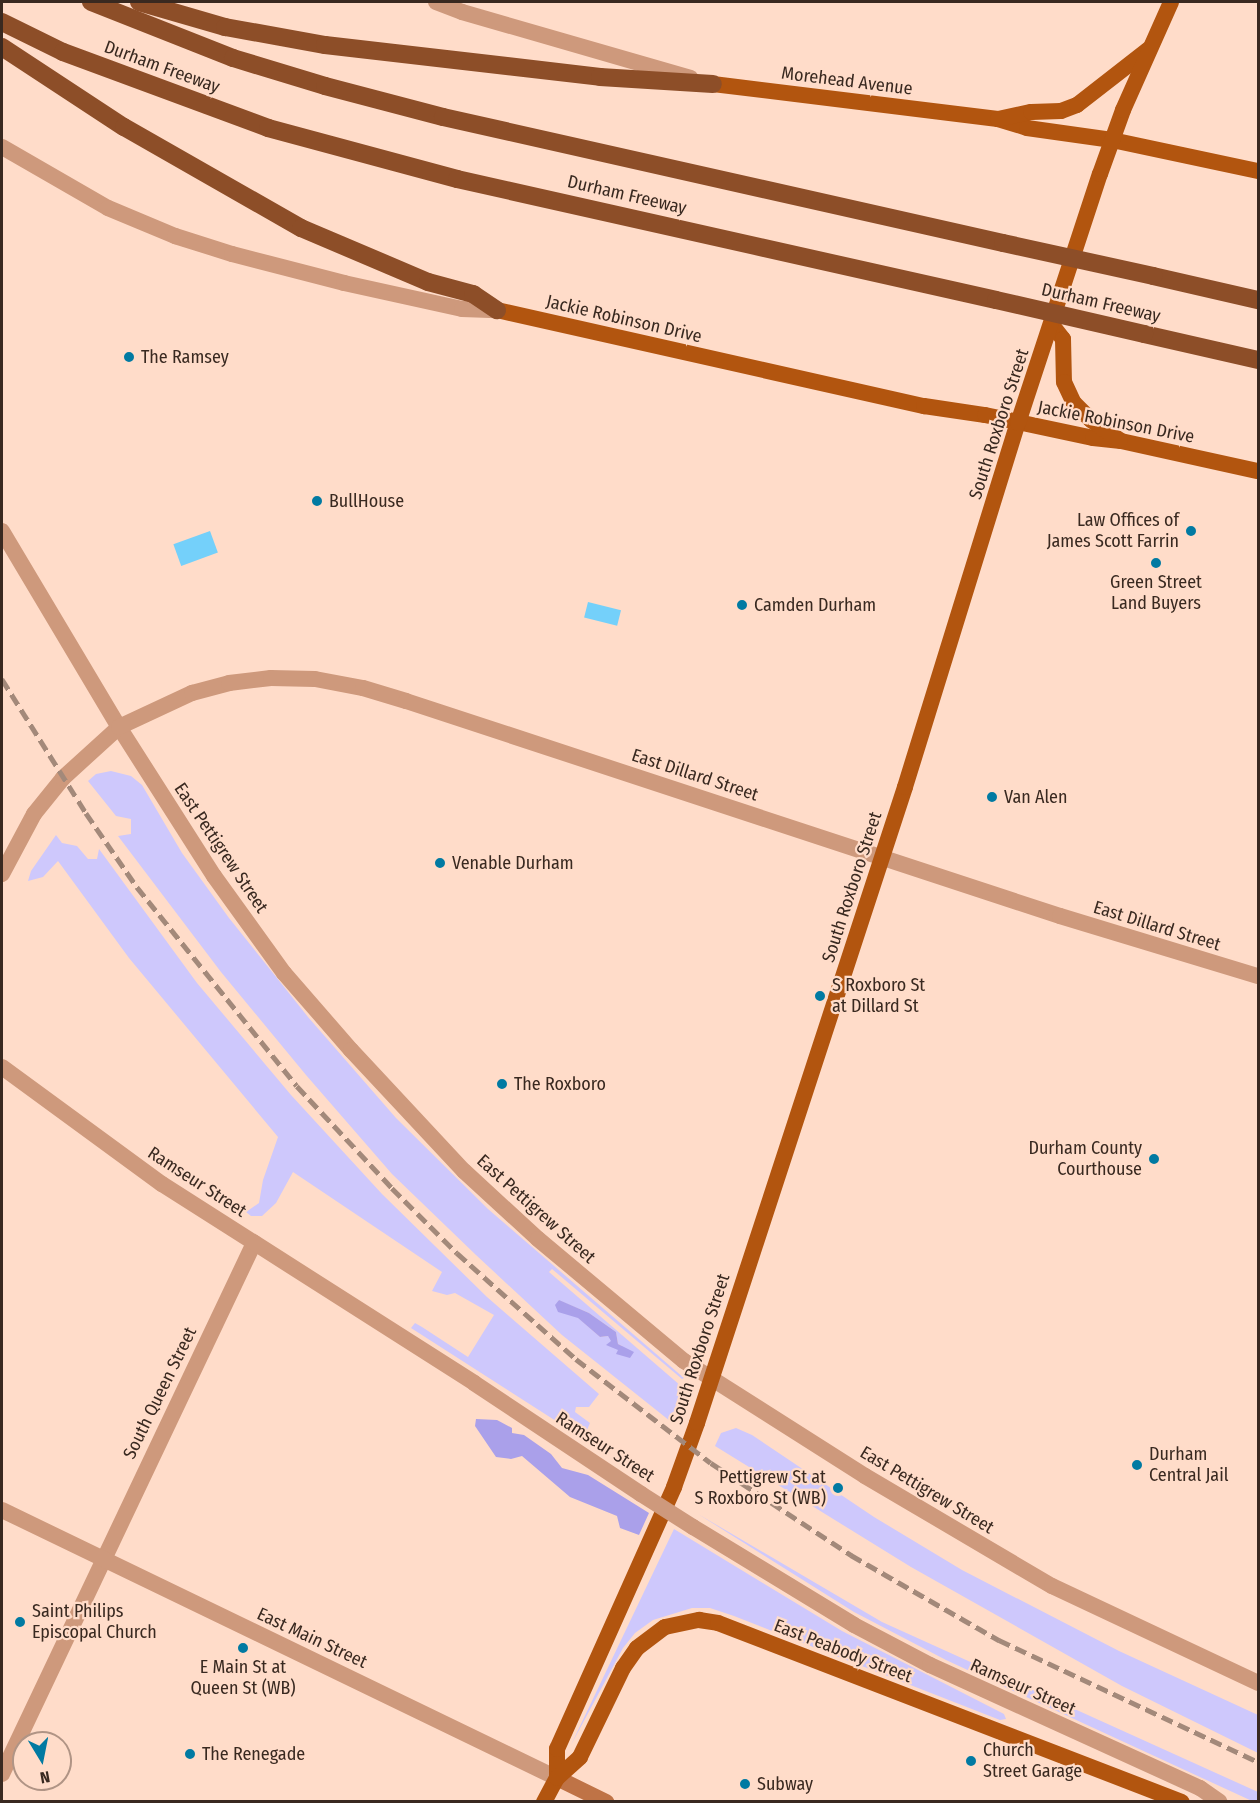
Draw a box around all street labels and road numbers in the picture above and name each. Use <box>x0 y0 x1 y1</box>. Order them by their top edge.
street label: Durham Freeway <box>101 36 223 98</box>
street label: Morehead Avenue <box>780 62 914 100</box>
street label: Durham Freeway <box>565 171 689 219</box>
street label: Durham Freeway <box>1039 279 1163 327</box>
street label: Jackie Robinson Drive <box>544 291 704 347</box>
street label: South Roxboro Street <box>964 346 1034 502</box>
street label: Jackie Robinson Drive <box>1036 396 1196 448</box>
street label: East Dillard Street <box>629 744 761 806</box>
street label: East Pettigrew Street <box>169 779 273 917</box>
street label: South Roxboro Street <box>817 809 887 965</box>
street label: East Dillard Street <box>1091 896 1223 956</box>
street label: Ramseur Street <box>144 1142 250 1222</box>
street label: East Pettigrew Street <box>472 1150 600 1268</box>
street label: South Roxboro Street <box>665 1271 735 1427</box>
street label: South Queen Street <box>119 1324 201 1462</box>
street label: Ramseur Street <box>552 1407 658 1487</box>
street label: East Pettigrew Street <box>856 1442 998 1538</box>
street label: East Main Street <box>254 1603 370 1673</box>
street label: East Peabody Street <box>771 1615 915 1687</box>
street label: Ramseur Street <box>967 1654 1079 1720</box>

